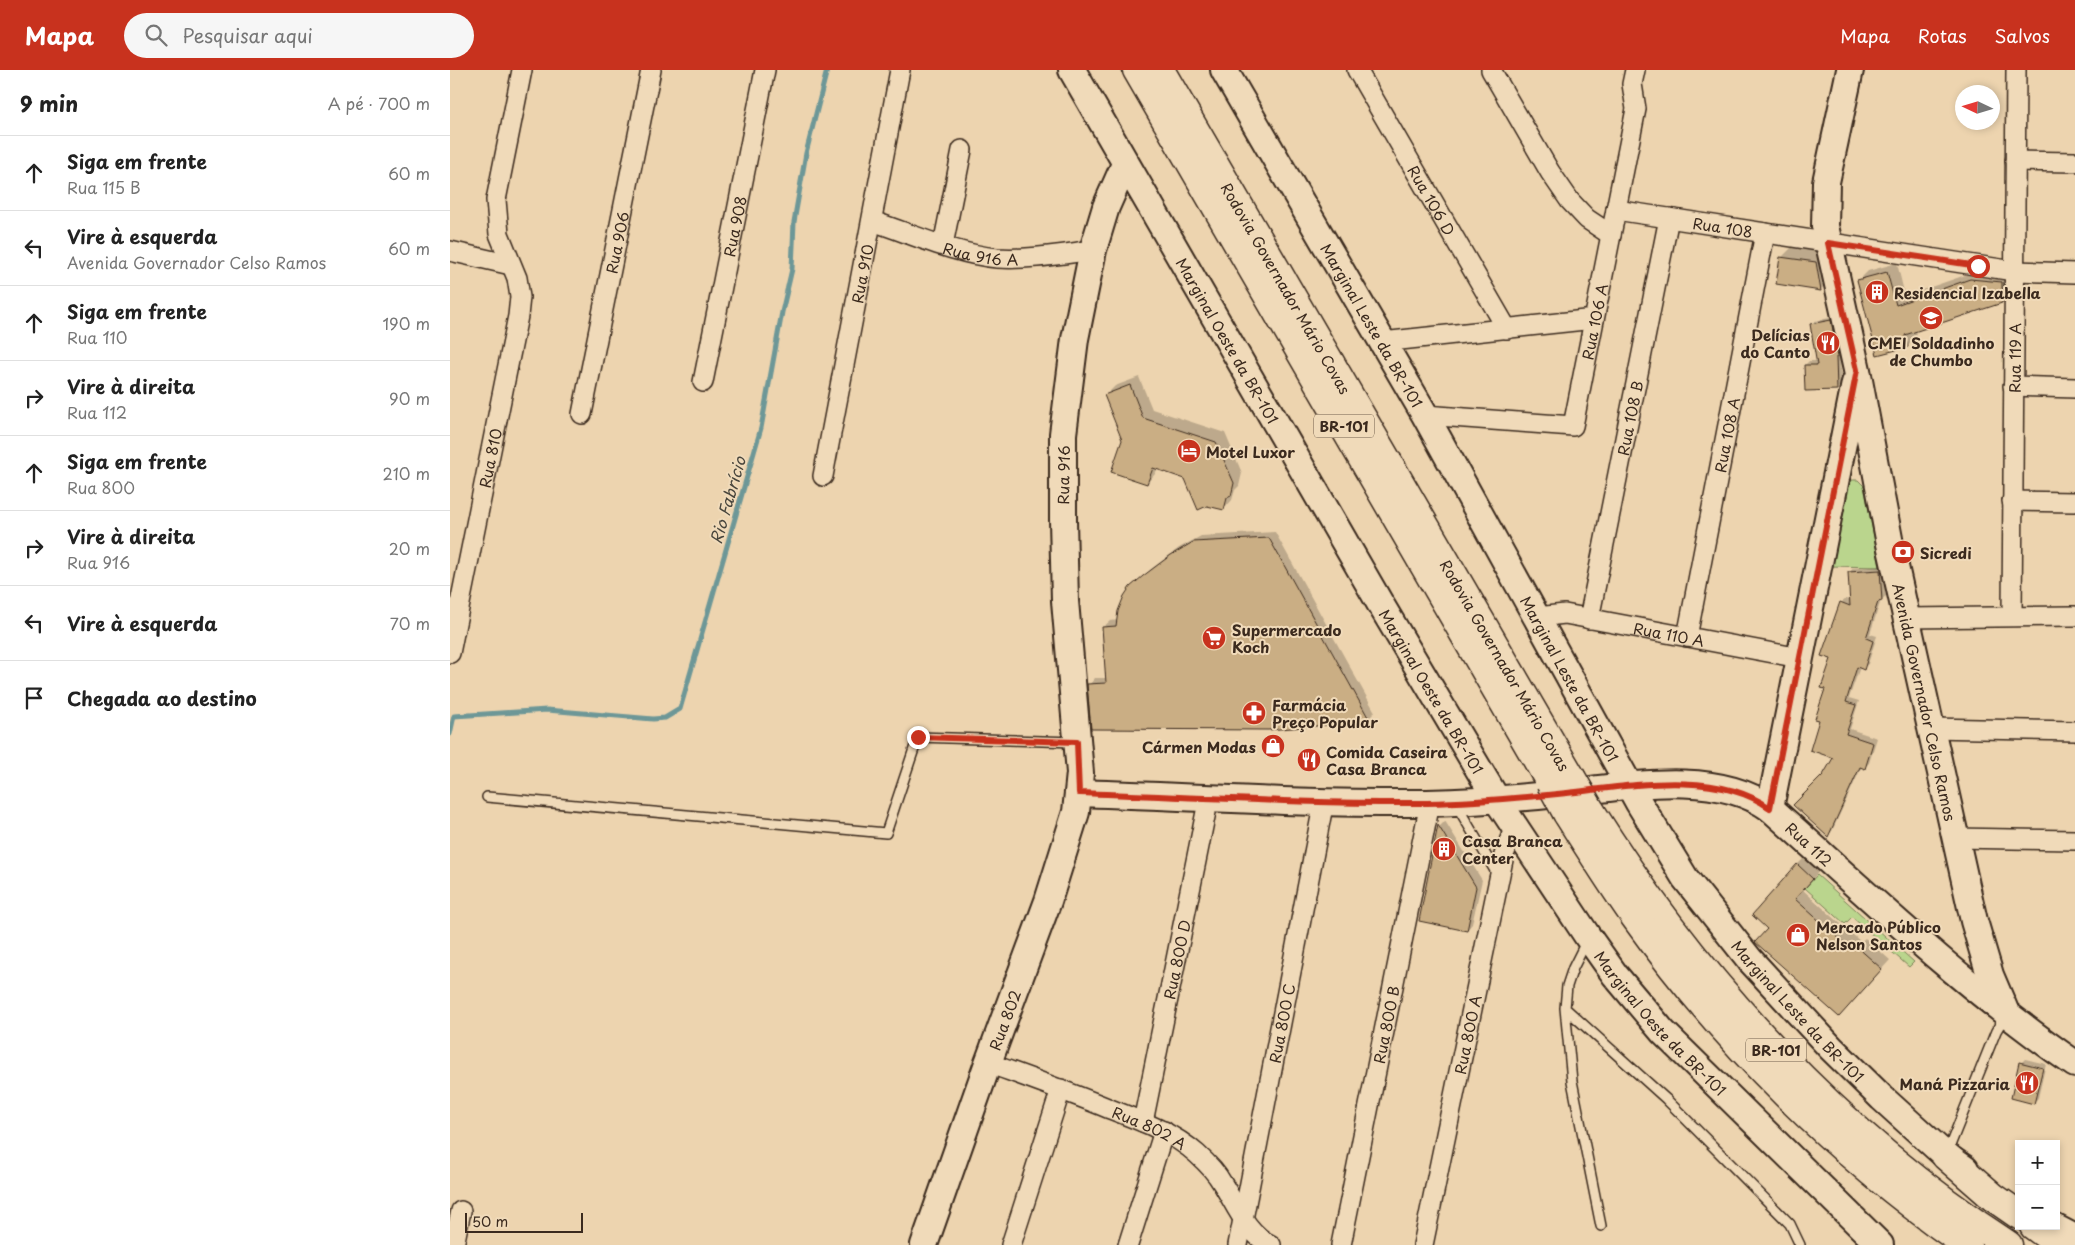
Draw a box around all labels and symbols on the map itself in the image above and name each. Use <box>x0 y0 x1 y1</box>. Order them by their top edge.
north arrow <box>1955 85 2000 130</box>
street label: Rua 106 D <box>1403 160 1462 239</box>
street label: Rodovia Governador Mário Covas <box>1216 178 1357 398</box>
street label: Rua 908 <box>717 194 751 259</box>
street label: Rua 906 <box>599 209 634 275</box>
street label: Rua 108 <box>1691 210 1754 242</box>
street label: Rua 916 A <box>940 235 1018 270</box>
street label: Marginal Leste da BR-101 <box>1316 239 1429 411</box>
street label: Rua 910 <box>845 242 878 305</box>
street label: Marginal Oeste da BR-101 <box>1171 253 1285 427</box>
route start <box>1967 255 1990 278</box>
building icon: Residencial Izabella <box>1864 279 1890 305</box>
street label: Rua 106 A <box>1575 281 1613 362</box>
place label: Residencial Izabella <box>1894 281 2041 304</box>
school or university icon: CMEI Soldadinho de Chumbo <box>1918 305 1944 331</box>
place label: Delícias do Canto <box>1740 323 1810 363</box>
street label: Rua 119 A <box>2002 323 2026 393</box>
restaurant icon: Delícias do Canto <box>1815 330 1841 356</box>
place label: CMEI Soldadinho de Chumbo <box>1868 331 1994 371</box>
street label: Rua 108 B <box>1610 379 1648 457</box>
street label: Rua 108 A <box>1708 395 1745 474</box>
road number: BR-101 <box>1314 414 1374 438</box>
street label: Rua 810 <box>472 426 507 490</box>
hotel icon: Motel Luxor <box>1176 438 1202 464</box>
place label: Motel Luxor <box>1206 440 1295 463</box>
street label: Rua 916 <box>1051 445 1075 505</box>
water label: Rio Fabrício <box>703 452 751 546</box>
bank icon: Sicredi <box>1890 539 1916 565</box>
place label: Sicredi <box>1920 541 1972 564</box>
street label: Rodovia Governador Mário Covas <box>1435 555 1576 775</box>
street label: Avenida Governador Celso Ramos <box>1888 581 1963 823</box>
street label: Marginal Leste da BR-101 <box>1515 591 1625 765</box>
street label: Marginal Oeste da BR-101 <box>1374 604 1490 778</box>
street label: Rua 110 A <box>1632 616 1706 651</box>
place label: Supermercado Koch <box>1232 618 1342 658</box>
supermarket icon: Supermercado Koch <box>1201 625 1227 651</box>
place label: Farmácia Preço Popular <box>1272 693 1378 733</box>
pharmacy icon: Farmácia Preço Popular <box>1241 700 1267 726</box>
route end <box>907 726 930 749</box>
shop icon: Cármen Modas <box>1260 733 1286 759</box>
place label: Cármen Modas <box>1142 735 1256 758</box>
place label: Comida Caseira Casa Branca <box>1326 740 1448 780</box>
restaurant icon: Comida Caseira Casa Branca <box>1296 747 1322 773</box>
street label: Rua 112 <box>1781 816 1838 871</box>
place label: Casa Branca Center <box>1462 829 1563 869</box>
building icon: Casa Branca Center <box>1431 836 1457 862</box>
place label: Mercado Público Nelson Santos <box>1816 915 1941 955</box>
street label: Rua 800 D <box>1157 917 1195 1001</box>
shop icon: Mercado Público Nelson Santos <box>1785 922 1811 948</box>
street label: Marginal Leste da BR-101 <box>1729 936 1869 1084</box>
street label: Marginal Oeste da BR-101 <box>1589 946 1732 1100</box>
street label: Rua 800 C <box>1262 981 1300 1065</box>
street label: Rua 800 B <box>1366 983 1404 1065</box>
street label: Rua 802 <box>982 986 1026 1053</box>
street label: Rua 800 A <box>1447 993 1486 1076</box>
road number: BR-101 <box>1746 1038 1806 1062</box>
restaurant icon: Maná Pizzaria <box>2014 1070 2040 1096</box>
place label: Maná Pizzaria <box>1900 1072 2011 1095</box>
street label: Rua 802 A <box>1109 1100 1192 1154</box>
scale bar <box>465 1210 582 1233</box>

